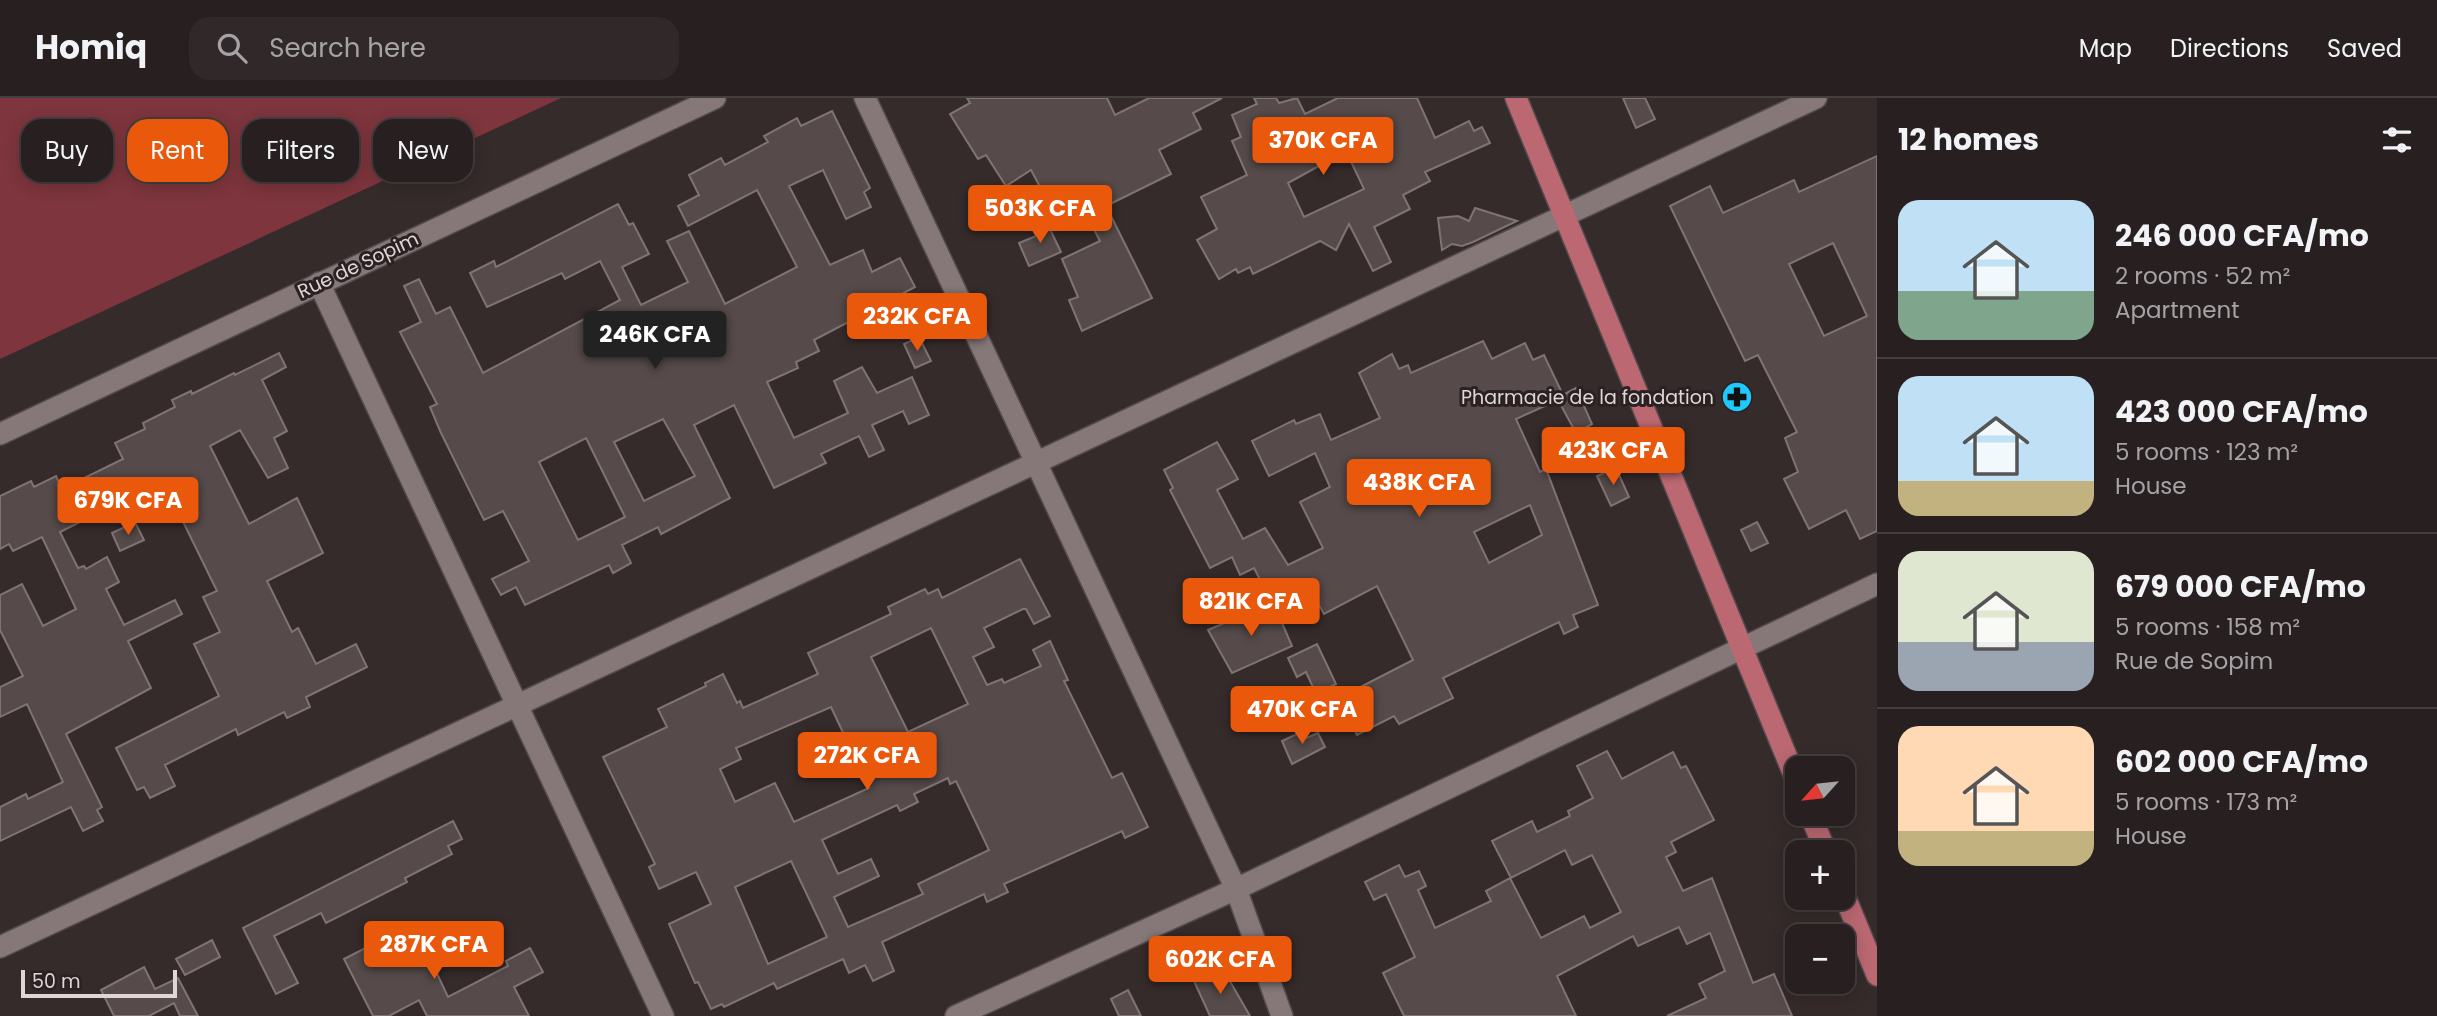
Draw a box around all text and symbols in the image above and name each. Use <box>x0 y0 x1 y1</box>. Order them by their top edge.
search box <box>189 17 679 80</box>
text: Homiq <box>35 24 147 71</box>
icon: search <box>213 29 251 67</box>
text: Search here <box>269 30 426 66</box>
text: Map <box>2079 32 2132 65</box>
text: Directions <box>2170 32 2289 65</box>
text: Saved <box>2327 32 2402 65</box>
pin: 370K CFA <box>1251 118 1395 177</box>
text: 12 homes <box>1898 118 2039 161</box>
chip: Buy <box>21 119 113 182</box>
chip: Rent <box>127 119 228 182</box>
chip: Filters <box>242 119 359 182</box>
chip: New <box>373 119 473 182</box>
icon: filters <box>2378 121 2416 159</box>
text: 370K CFA <box>1268 124 1378 156</box>
pin: 503K CFA <box>968 186 1112 245</box>
text: 503K CFA <box>984 192 1096 224</box>
text: 246 000 CFA/mo <box>2115 214 2369 257</box>
street label: Rue de Sopim <box>293 225 423 305</box>
icon: home <box>1954 228 2038 312</box>
text: 2 rooms · 52 m² <box>2115 260 2290 292</box>
pin: 232K CFA <box>845 294 989 353</box>
text: Apartment <box>2115 294 2240 326</box>
text: 232K CFA <box>863 300 971 332</box>
pin: 246K CFA <box>583 312 727 371</box>
text: 246K CFA <box>599 318 711 350</box>
pharmacy icon: Pharmacie de la fondation <box>1720 380 1754 414</box>
place label: Pharmacie de la fondation <box>1461 384 1714 411</box>
text: 423 000 CFA/mo <box>2115 390 2368 433</box>
icon: home <box>1954 404 2038 488</box>
pin: 423K CFA <box>1541 428 1685 487</box>
text: 423K CFA <box>1558 434 1668 466</box>
text: 5 rooms · 123 m² <box>2115 436 2298 468</box>
pin: 438K CFA <box>1347 460 1491 519</box>
text: 438K CFA <box>1363 466 1475 498</box>
text: House <box>2115 470 2187 502</box>
pin: 679K CFA <box>56 478 200 537</box>
text: 679K CFA <box>73 484 183 516</box>
text: 679 000 CFA/mo <box>2115 565 2366 608</box>
pin: 821K CFA <box>1179 578 1323 638</box>
icon: home <box>1954 579 2038 663</box>
text: 821K CFA <box>1199 585 1303 617</box>
text: 5 rooms · 158 m² <box>2115 611 2300 643</box>
text: Rue de Sopim <box>2115 645 2273 677</box>
pin: 470K CFA <box>1230 686 1374 746</box>
text: 470K CFA <box>1247 693 1357 725</box>
pin: 272K CFA <box>795 732 939 792</box>
text: 272K CFA <box>814 739 920 771</box>
text: 602 000 CFA/mo <box>2115 740 2368 783</box>
icon: home <box>1954 754 2038 838</box>
north arrow <box>1785 756 1855 826</box>
map controls <box>1785 756 1855 994</box>
text: 5 rooms · 173 m² <box>2115 786 2297 818</box>
text: House <box>2115 820 2187 852</box>
button: + <box>1785 840 1855 910</box>
pin: 287K CFA <box>362 922 506 981</box>
button: − <box>1785 924 1855 994</box>
text: 287K CFA <box>380 928 488 960</box>
pin: 602K CFA <box>1148 936 1292 996</box>
text: 602K CFA <box>1165 943 1275 975</box>
scale bar <box>21 967 177 999</box>
text: 50 m <box>32 968 81 995</box>

